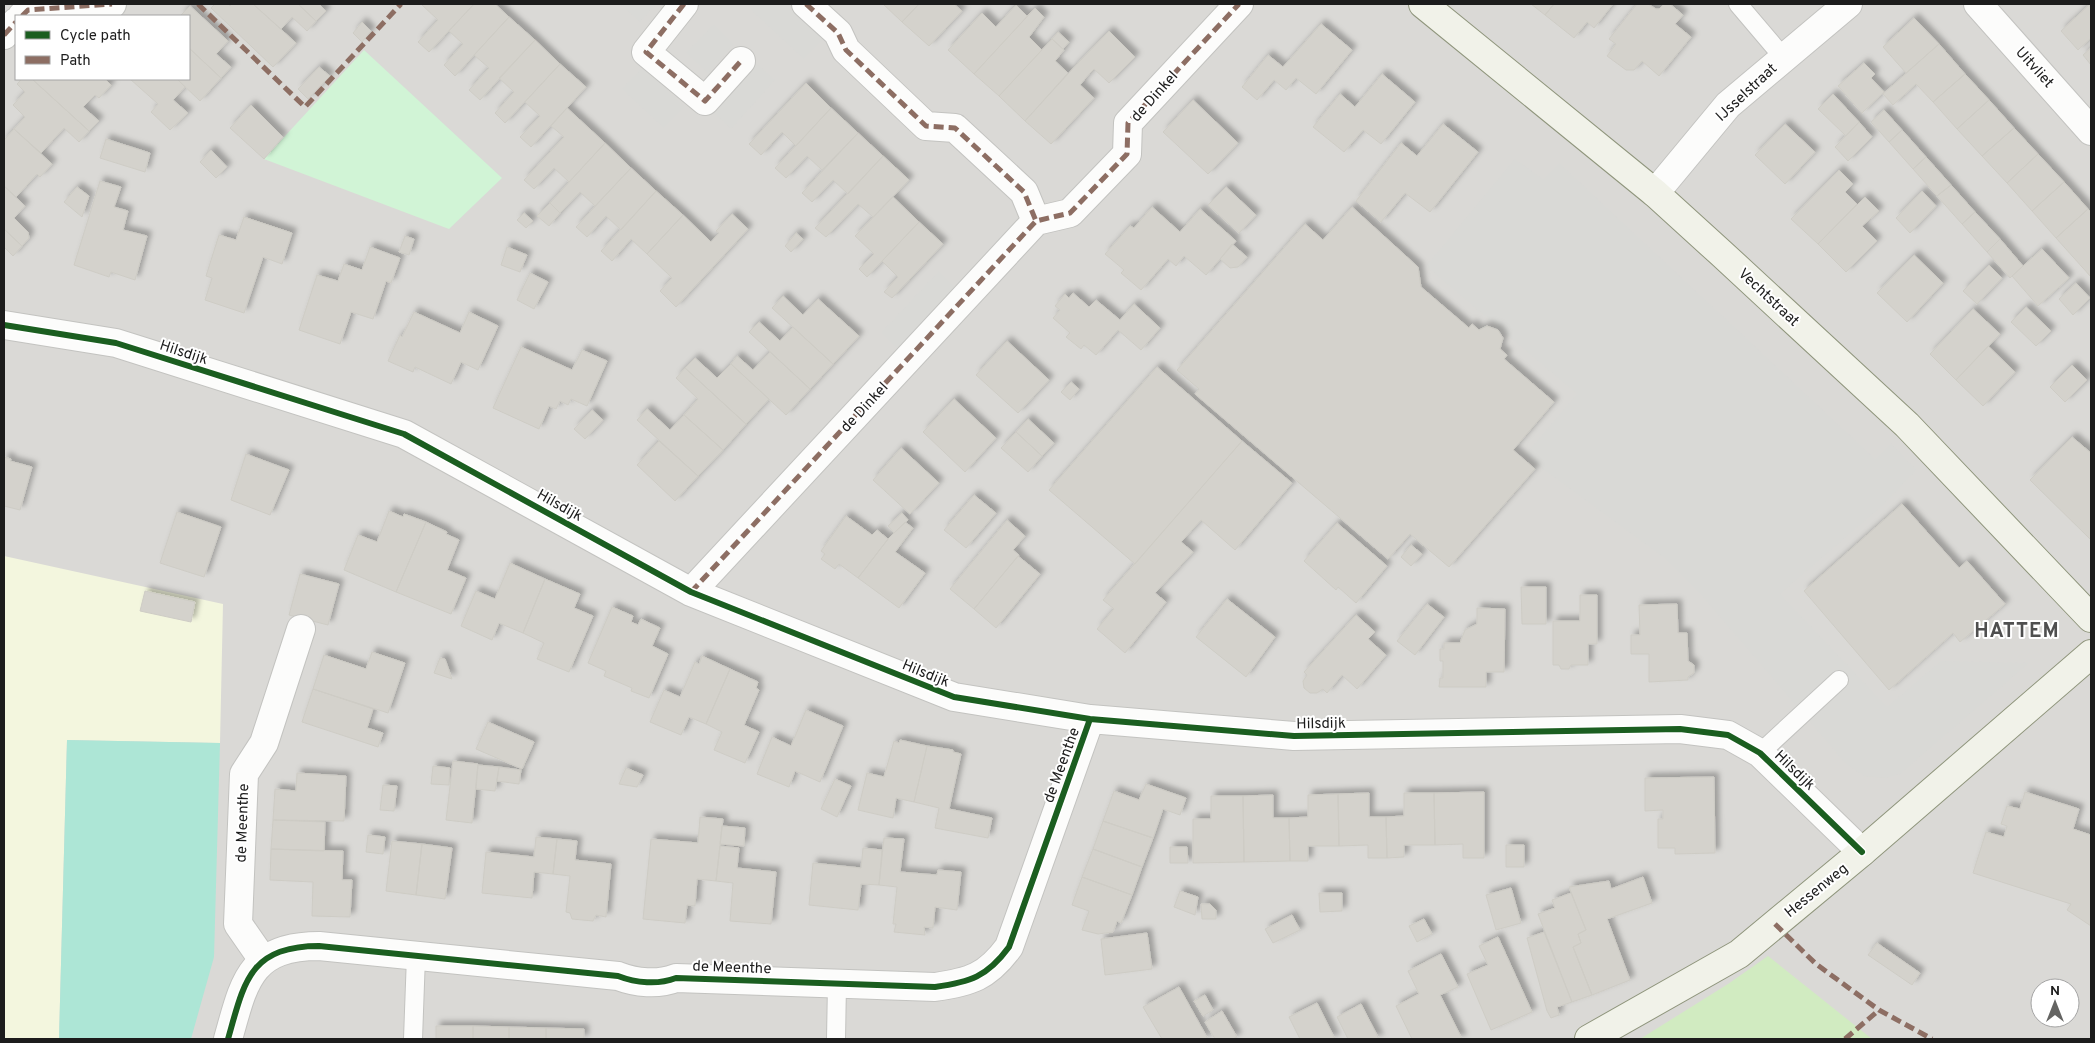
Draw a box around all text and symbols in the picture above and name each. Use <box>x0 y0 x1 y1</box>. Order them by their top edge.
legend <box>15 15 190 80</box>
text: Cycle path <box>60 27 131 46</box>
street label: Uitvliet <box>2011 44 2057 92</box>
text: Path <box>60 52 91 71</box>
street label: IJsselstraat <box>1712 60 1782 126</box>
street label: de Dinkel <box>1127 68 1183 126</box>
street label: Vechtstraat <box>1733 265 1803 331</box>
street label: Hilsdijk <box>157 337 210 370</box>
street label: de Dinkel <box>837 379 893 437</box>
street label: Hilsdijk <box>533 486 586 527</box>
district label: HATTEM <box>1974 619 2060 645</box>
street label: Hilsdijk <box>899 656 952 692</box>
street label: Hilsdijk <box>1296 715 1346 734</box>
street label: de Meenthe <box>1040 725 1085 806</box>
street label: Hilsdijk <box>1770 747 1818 795</box>
street label: de Meenthe <box>233 783 254 863</box>
street label: Hessenweg <box>1781 860 1853 923</box>
street label: de Meenthe <box>692 958 772 979</box>
north arrow <box>2030 978 2080 1028</box>
text: N <box>2050 983 2060 1000</box>

